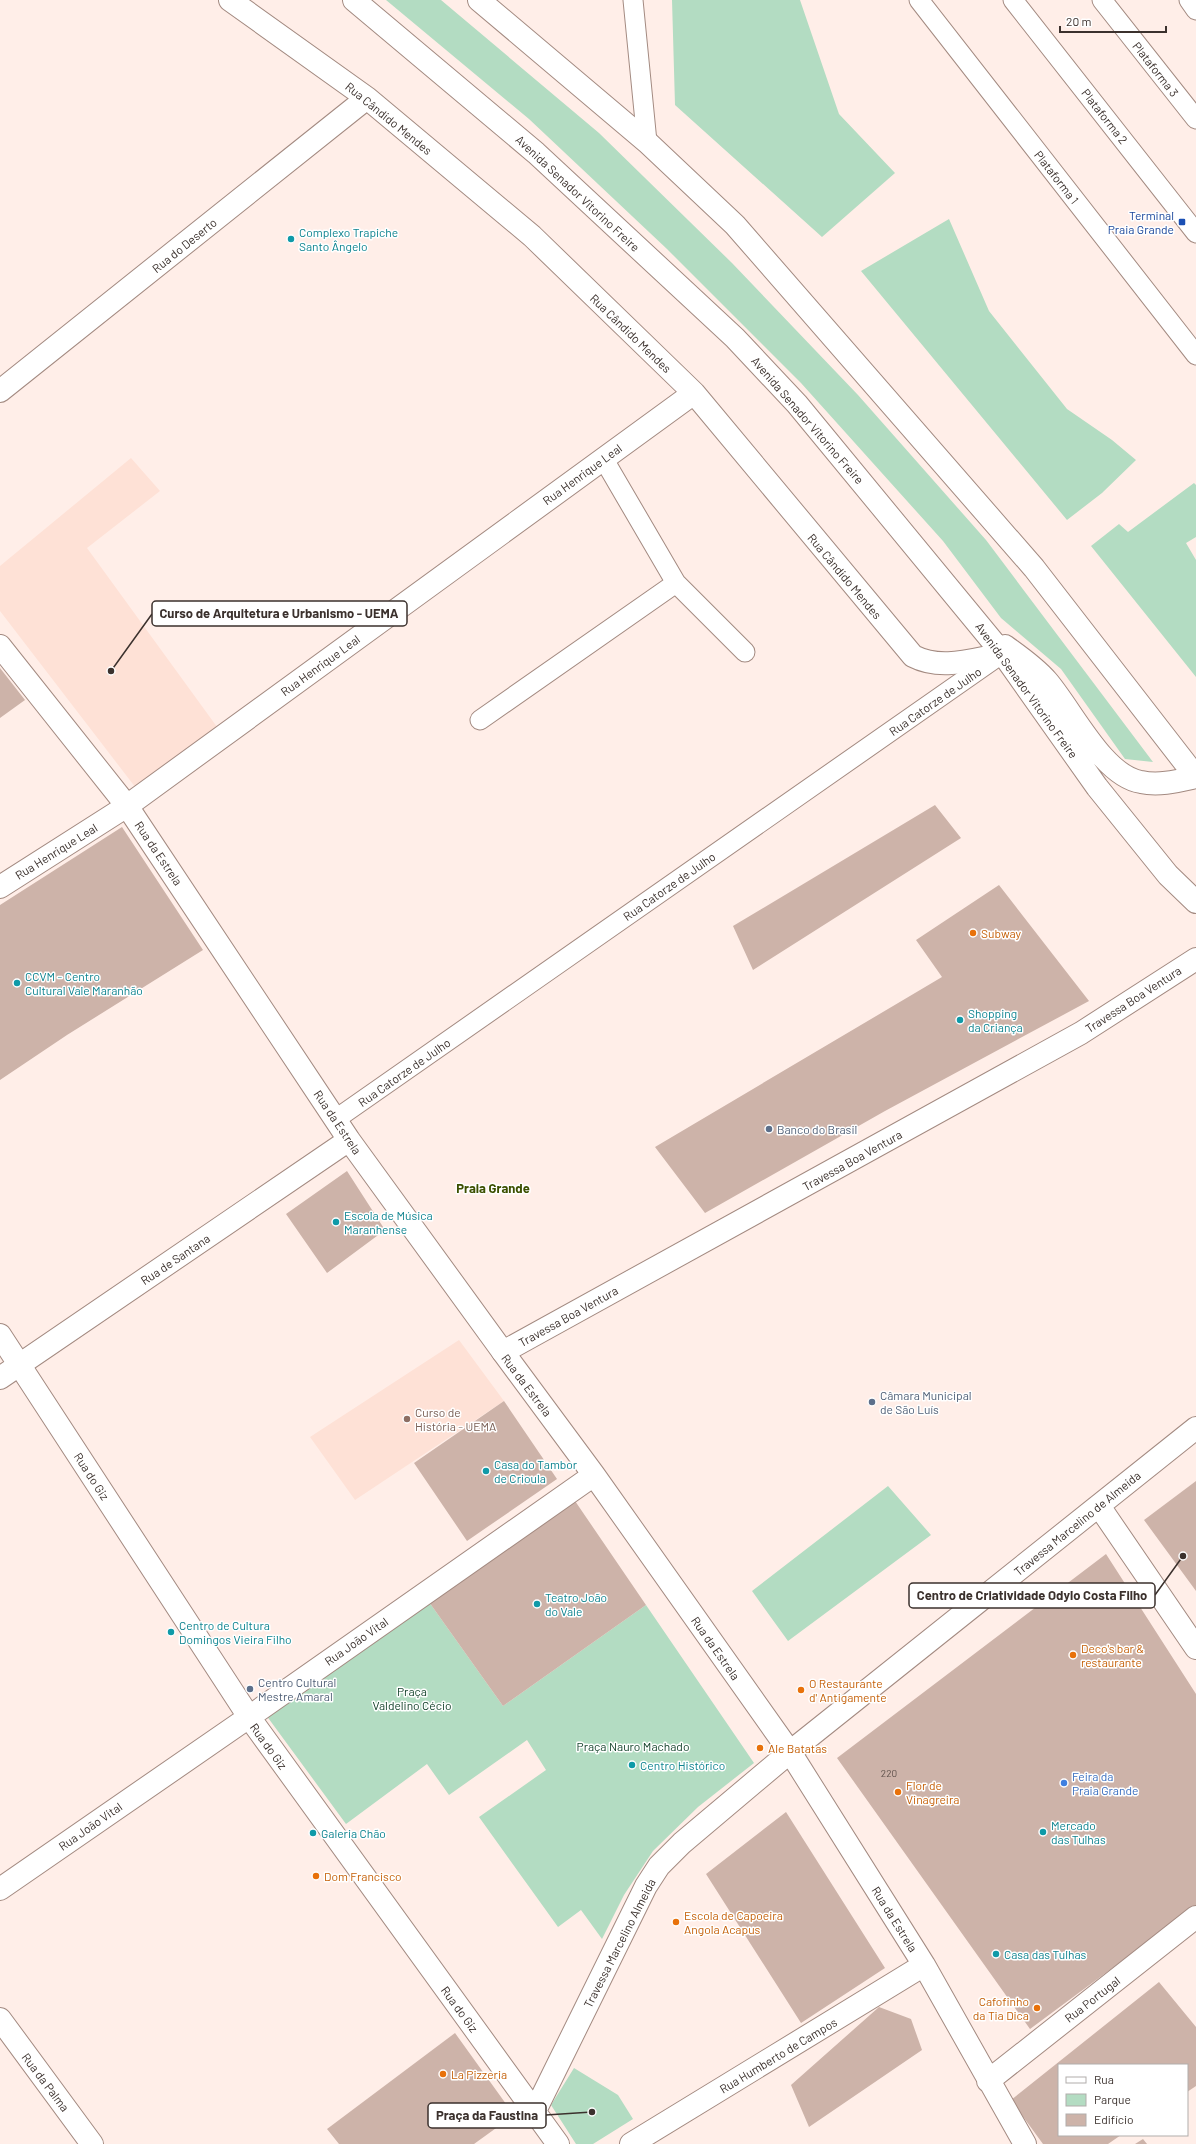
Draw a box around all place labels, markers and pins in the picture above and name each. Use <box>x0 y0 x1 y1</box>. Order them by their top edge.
place label: Terminal Praia Grande <box>1108 208 1174 236</box>
marker: Terminal Praia Grande <box>1177 217 1187 227</box>
place label: Complexo Trapiche Santo Ângelo <box>299 225 398 253</box>
marker: Complexo Trapiche Santo Ângelo <box>286 234 296 244</box>
callout: Curso de Arquitetura e Urbanismo - UEMA <box>152 601 407 626</box>
place label: Subway <box>981 926 1021 940</box>
marker: Subway <box>968 928 978 938</box>
place label: CCVM - Centro Cultural Vale Maranhão <box>25 969 143 997</box>
marker: CCVM - Centro Cultural Vale Maranhão <box>12 978 22 988</box>
place label: Shopping da Criança <box>968 1006 1023 1034</box>
marker: Shopping da Criança <box>955 1015 965 1025</box>
place label: Banco do Brasil <box>777 1122 857 1136</box>
marker: Banco do Brasil <box>764 1124 774 1134</box>
place label: Escola de Música Maranhense <box>344 1208 433 1236</box>
marker: Escola de Música Maranhense <box>331 1217 341 1227</box>
place label: Câmara Municipal de São Luís <box>880 1388 972 1416</box>
marker: Câmara Municipal de São Luís <box>867 1397 877 1407</box>
place label: Curso de História - UEMA <box>415 1405 496 1433</box>
marker: Curso de História - UEMA <box>402 1414 412 1424</box>
place label: Casa do Tambor de Crioula <box>494 1457 578 1485</box>
marker: Casa do Tambor de Crioula <box>481 1466 491 1476</box>
callout: Centro de Criatividade Odylo Costa Filho <box>909 1583 1155 1608</box>
place label: Teatro João do Vale <box>545 1590 607 1618</box>
marker: Teatro João do Vale <box>532 1599 542 1609</box>
place label: Centro de Cultura Domingos Vieira Filho <box>179 1618 292 1646</box>
marker: Centro de Cultura Domingos Vieira Filho <box>166 1627 176 1637</box>
place label: Deco's bar & restaurante <box>1081 1641 1144 1669</box>
marker: Deco's bar & restaurante <box>1068 1650 1078 1660</box>
place label: Centro Cultural Mestre Amaral <box>258 1675 336 1703</box>
place label: O Restaurante d' Antigamente <box>809 1676 887 1704</box>
marker: Centro Cultural Mestre Amaral <box>245 1684 255 1694</box>
marker: O Restaurante d' Antigamente <box>796 1685 806 1695</box>
place label: Ale Batatas <box>768 1741 827 1755</box>
marker: Ale Batatas <box>755 1743 765 1753</box>
place label: Centro Histórico <box>640 1758 725 1772</box>
marker: Centro Histórico <box>627 1760 637 1770</box>
place label: Feira da Praia Grande <box>1072 1769 1138 1797</box>
place label: Flor de Vinagreira <box>906 1778 959 1806</box>
marker: Feira da Praia Grande <box>1059 1778 1069 1788</box>
marker: Flor de Vinagreira <box>893 1787 903 1797</box>
place label: Mercado das Tulhas <box>1051 1818 1106 1846</box>
place label: Galeria Chão <box>321 1826 386 1840</box>
marker: Mercado das Tulhas <box>1038 1827 1048 1837</box>
marker: Galeria Chão <box>308 1828 318 1838</box>
place label: Dom Francisco <box>324 1869 402 1883</box>
marker: Dom Francisco <box>311 1871 321 1881</box>
place label: Escola de Capoeira Angola Acapus <box>684 1908 783 1936</box>
marker: Escola de Capoeira Angola Acapus <box>671 1917 681 1927</box>
place label: Casa das Tulhas <box>1004 1947 1087 1961</box>
marker: Casa das Tulhas <box>991 1949 1001 1959</box>
place label: Cafofinho da Tia Dica <box>973 1994 1029 2022</box>
marker: Cafofinho da Tia Dica <box>1032 2003 1042 2013</box>
place label: La Pizzeria <box>451 2067 507 2081</box>
marker: La Pizzeria <box>438 2069 448 2079</box>
callout: Praça da Faustina <box>428 2103 546 2128</box>

